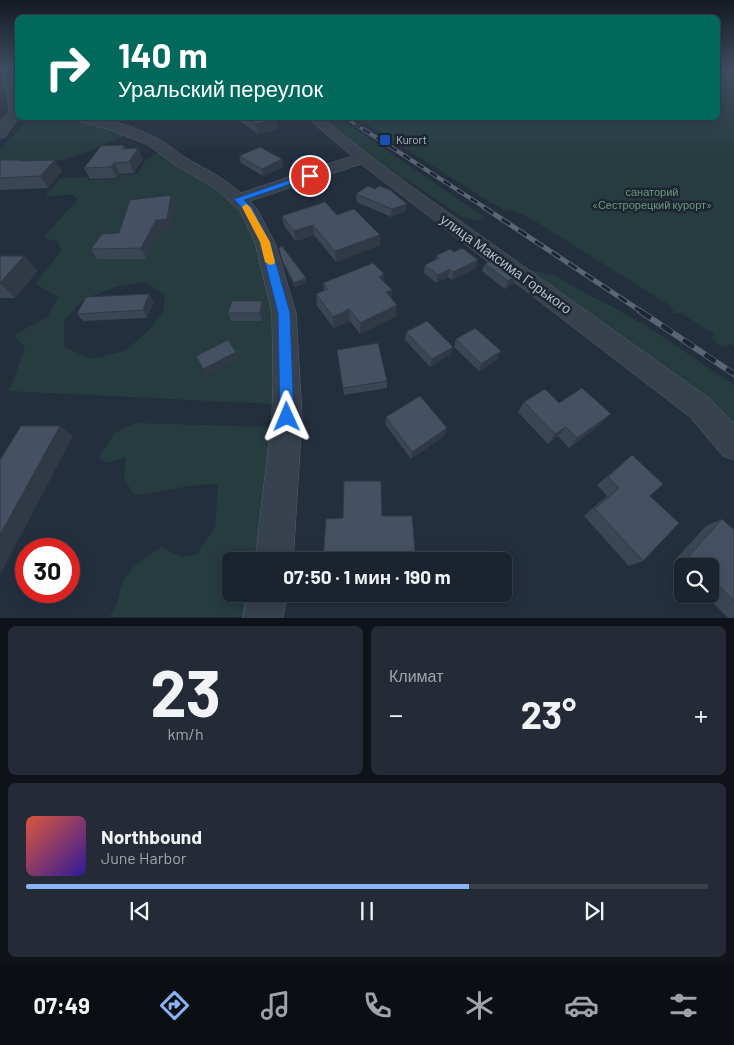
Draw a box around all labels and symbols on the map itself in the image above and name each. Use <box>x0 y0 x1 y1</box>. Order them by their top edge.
marker: Kurort <box>378 133 392 147</box>
place label: Kurort <box>396 133 427 146</box>
pin <box>289 155 331 197</box>
park label: санаторий «Сестрорецкий курорт» <box>592 185 712 211</box>
street label: улица Максима Горького <box>437 210 576 317</box>
position arrow <box>260 390 312 442</box>
speed limit sign: 30 <box>15 538 80 603</box>

